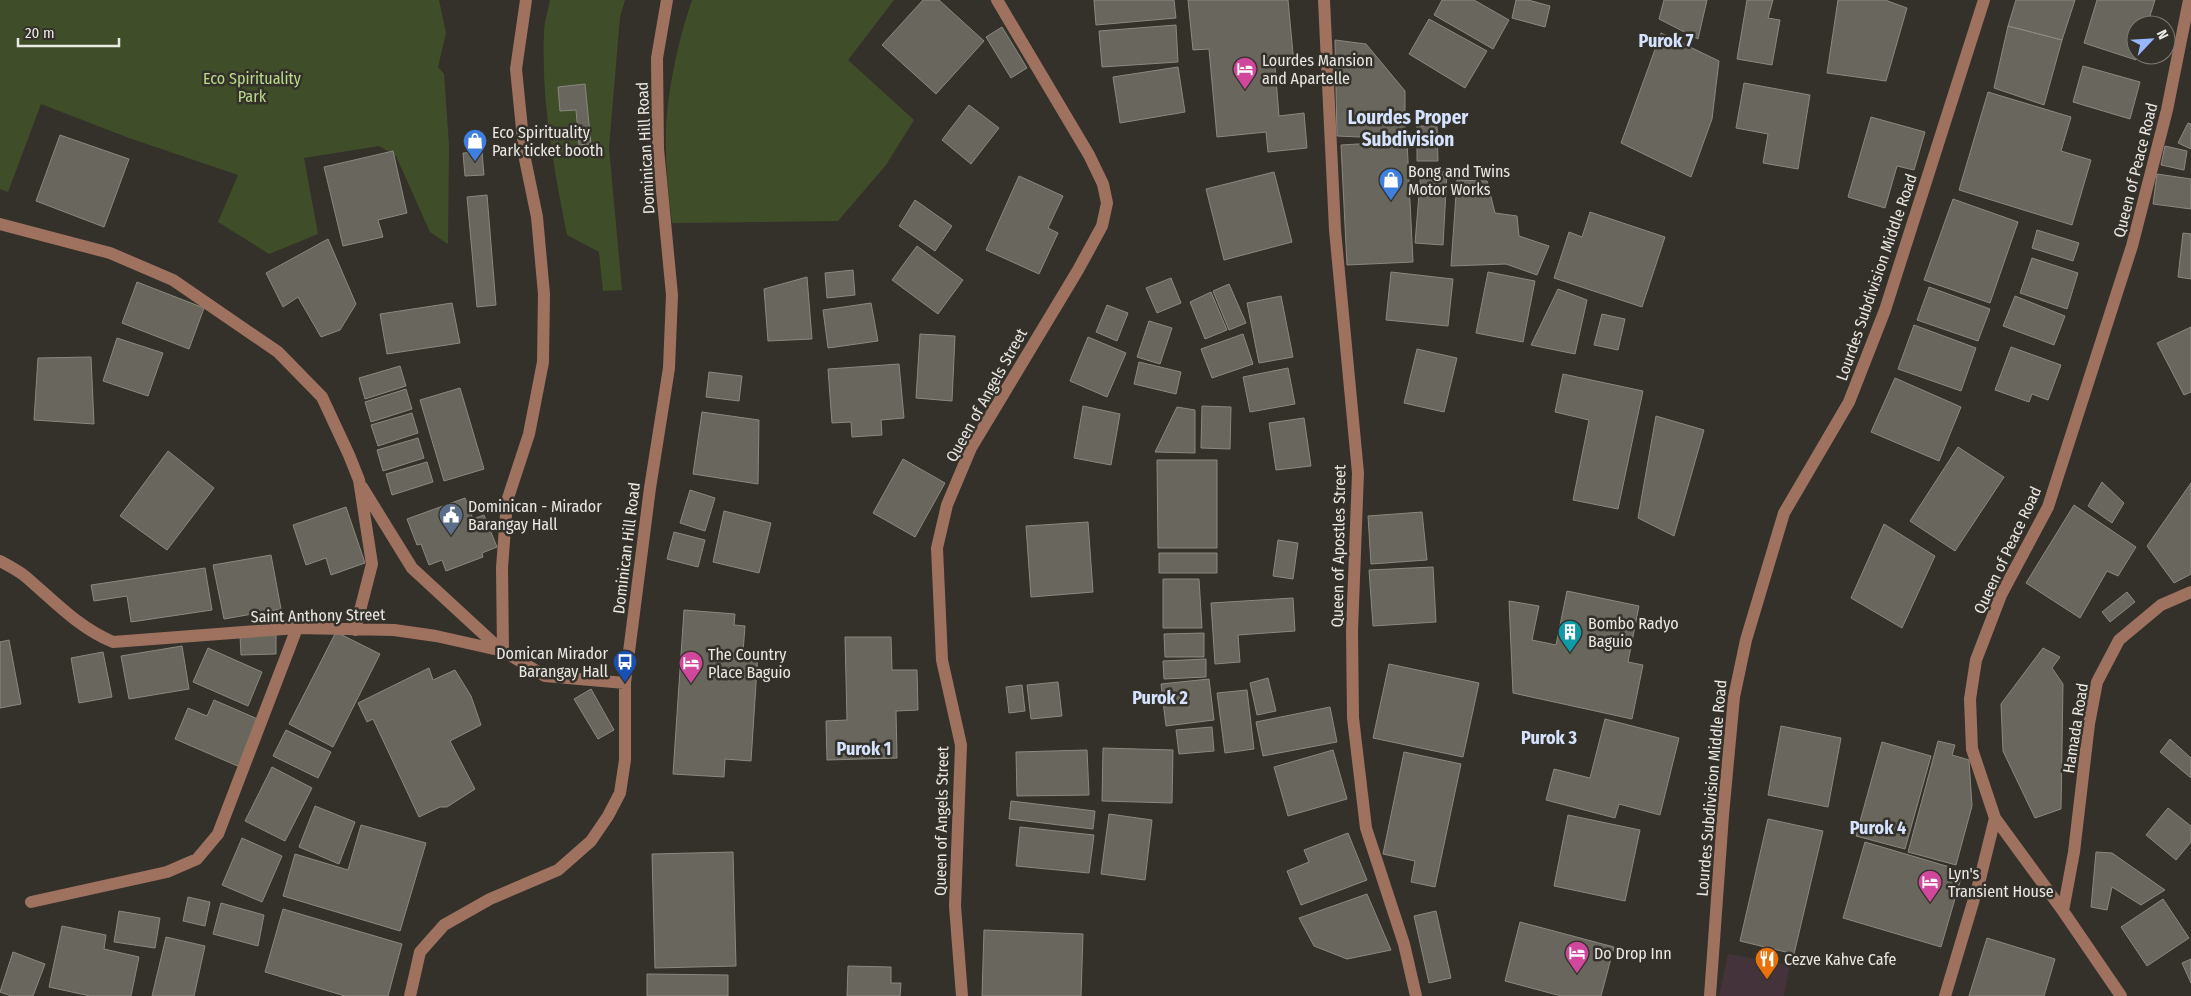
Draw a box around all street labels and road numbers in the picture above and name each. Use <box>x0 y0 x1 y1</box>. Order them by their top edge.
street label: Dominican Hill Road <box>633 81 658 215</box>
street label: Queen of Peace Road <box>2110 101 2161 240</box>
street label: Lourdes Subdivision Middle Road <box>1832 171 1921 383</box>
street label: Queen of Angels Street <box>942 325 1031 465</box>
street label: Queen of Apostles Street <box>1328 464 1349 628</box>
street label: Dominican Hill Road <box>609 481 644 615</box>
street label: Queen of Peace Road <box>1970 483 2045 617</box>
street label: Saint Anthony Street <box>250 605 386 626</box>
street label: Lourdes Subdivision Middle Road <box>1693 679 1730 897</box>
street label: Hamada Road <box>2059 682 2092 775</box>
street label: Queen of Angels Street <box>931 745 952 896</box>

